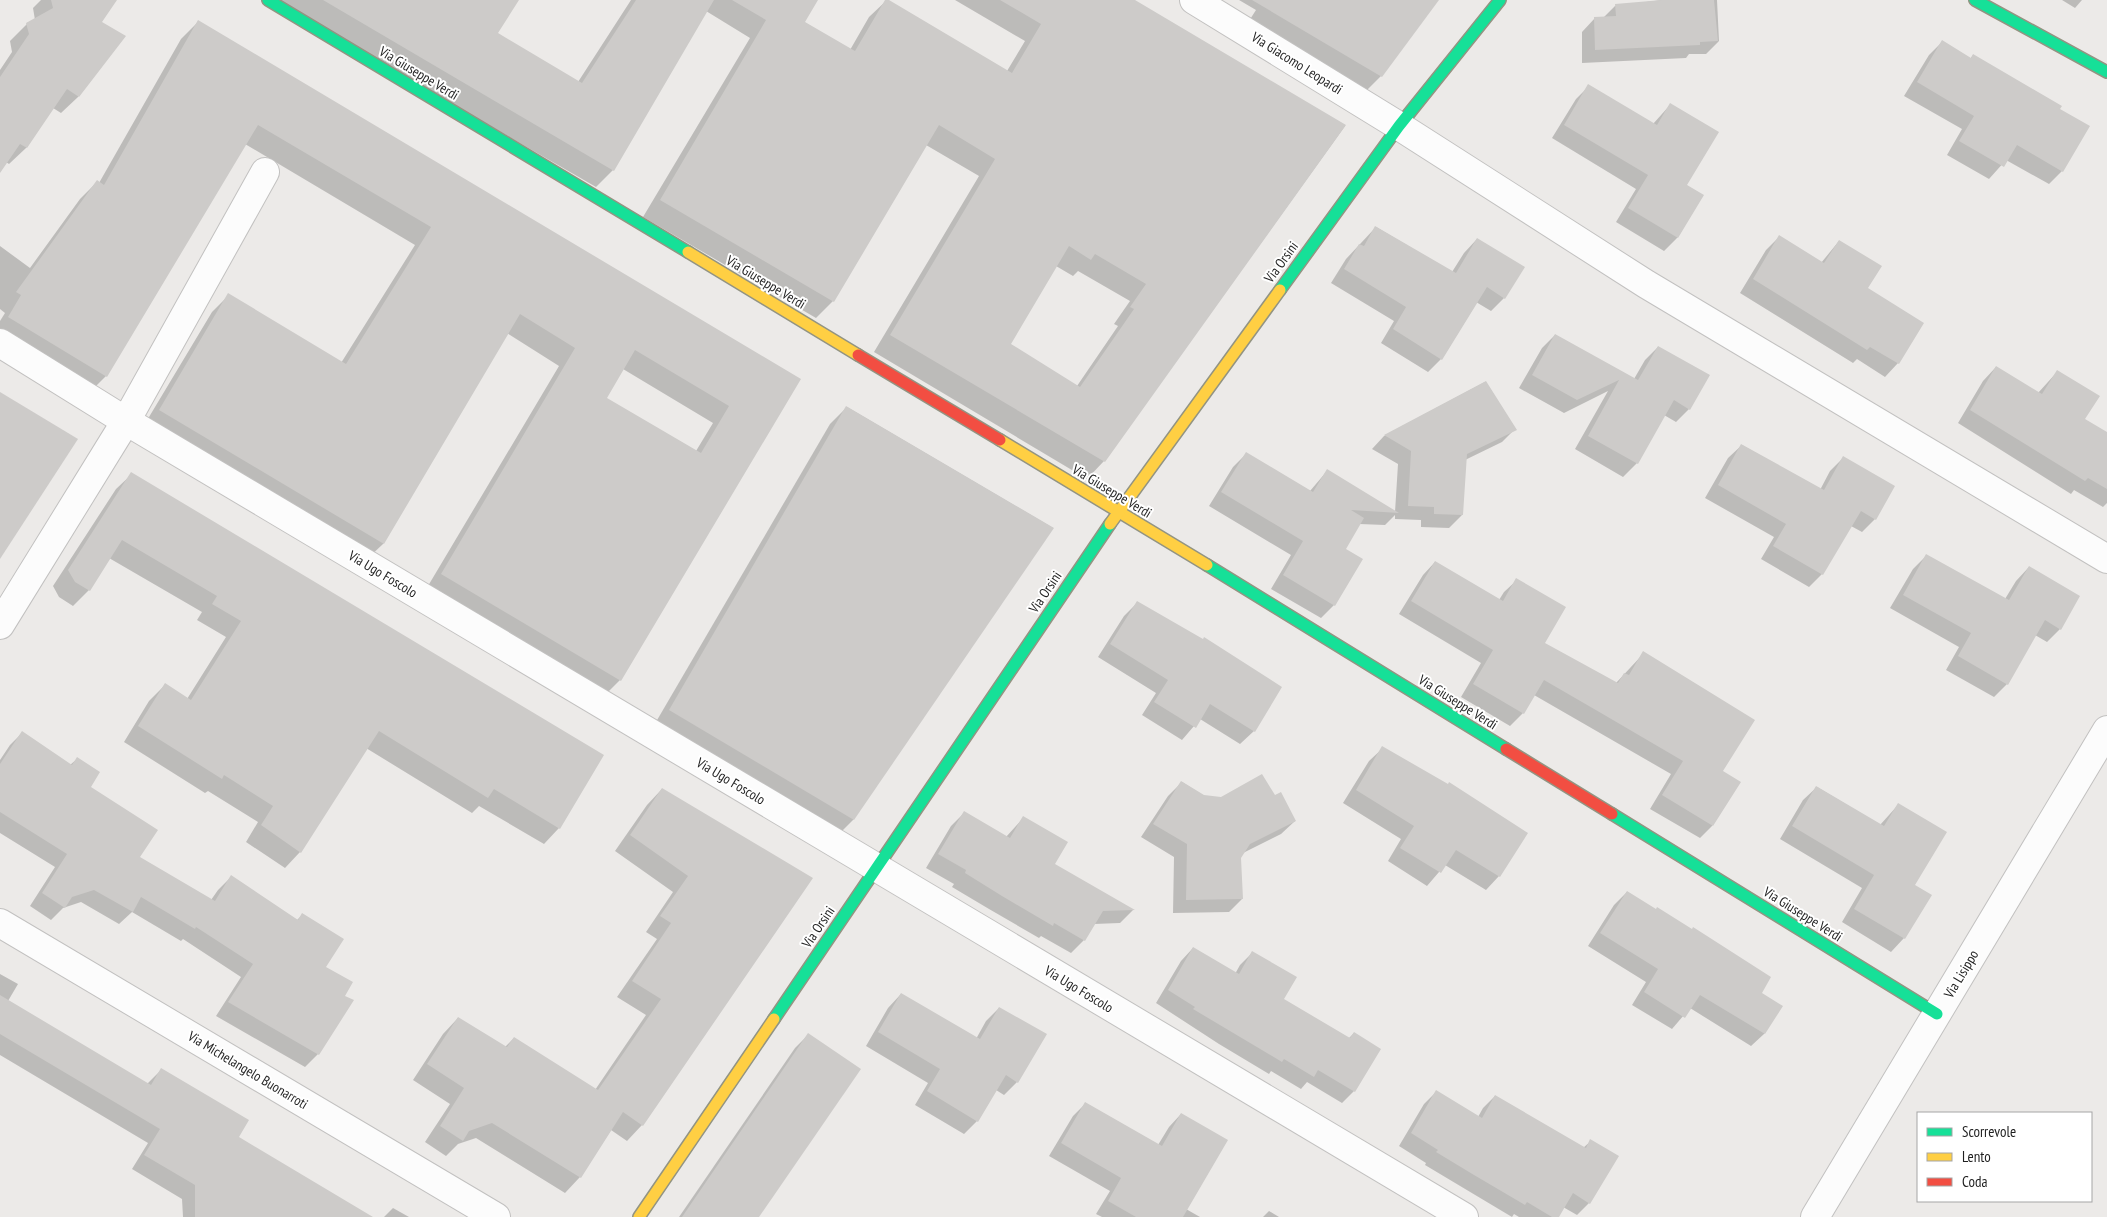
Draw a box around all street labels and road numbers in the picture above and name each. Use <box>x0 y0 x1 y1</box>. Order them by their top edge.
street label: Via Giacomo Leopardi <box>1247 27 1346 98</box>
street label: Via Giuseppe Verdi <box>375 42 462 104</box>
street label: Via Orsini <box>1259 238 1302 287</box>
street label: Via Giuseppe Verdi <box>722 251 809 313</box>
street label: Via Giuseppe Verdi <box>1068 460 1155 522</box>
street label: Via Ugo Foscolo <box>344 546 421 602</box>
street label: Via Orsini <box>1024 568 1065 617</box>
street label: Via Giuseppe Verdi <box>1414 670 1501 733</box>
street label: Via Ugo Foscolo <box>692 753 769 809</box>
street label: Via Giuseppe Verdi <box>1759 882 1846 945</box>
street label: Via Orsini <box>797 903 838 952</box>
street label: Via Lisippo <box>1939 947 1982 1002</box>
street label: Via Ugo Foscolo <box>1040 961 1117 1017</box>
street label: Via Michelangelo Buonarroti <box>184 1026 311 1113</box>

